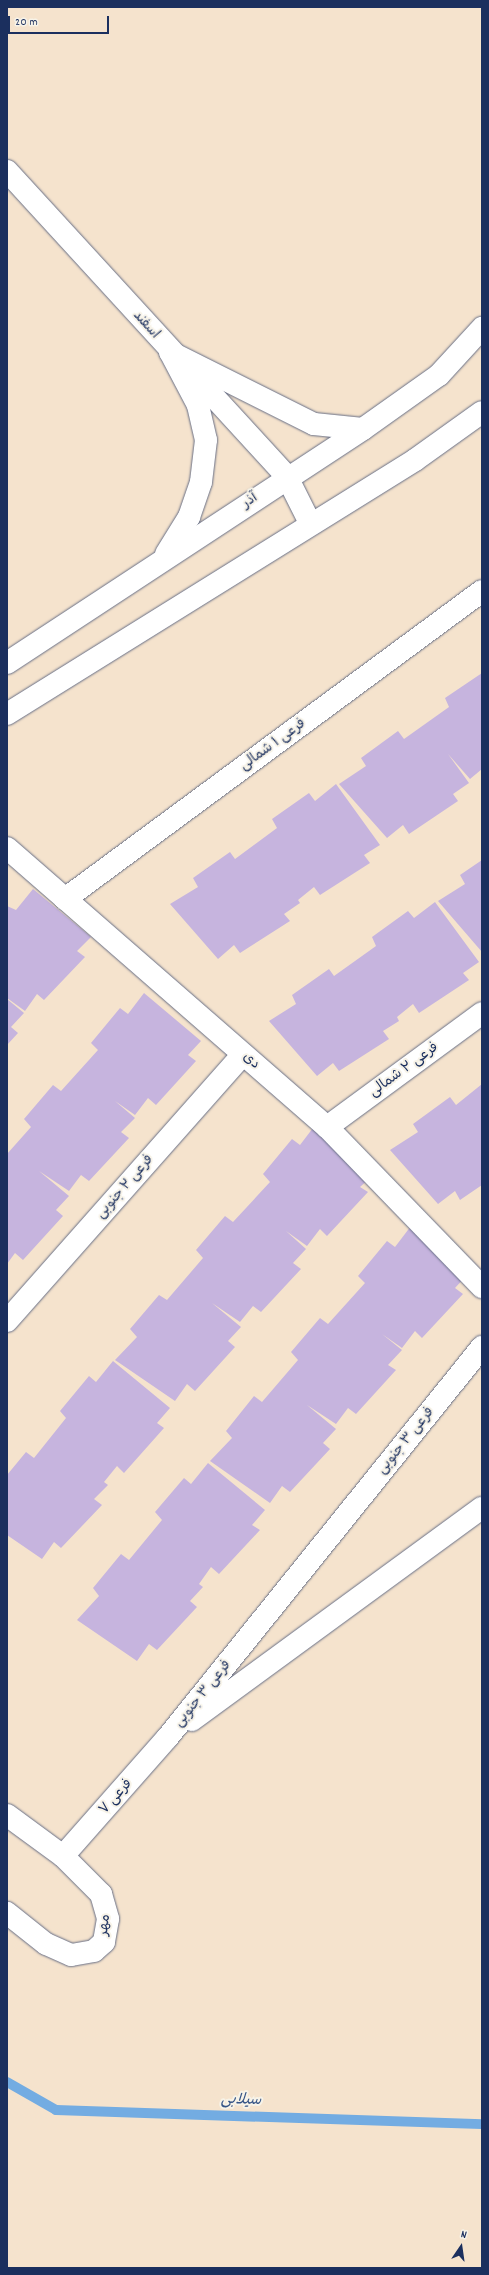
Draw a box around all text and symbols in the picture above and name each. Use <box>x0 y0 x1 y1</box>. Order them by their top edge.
scale bar <box>10 8 111 34</box>
text: 20 m <box>15 14 38 31</box>
street label: اسفند <box>129 308 163 342</box>
street label: آذر <box>239 490 261 512</box>
street label: فرعی ۱ شمالی <box>237 715 309 775</box>
street label: فرعی ۲ شمالی <box>366 1039 442 1101</box>
street label: دی <box>239 1049 263 1073</box>
street label: فرعی ۲ جنوبی <box>93 1152 157 1222</box>
street label: فرعی ۳ جنوبی <box>374 1404 438 1478</box>
street label: فرعی ۳ جنوبی <box>171 1657 235 1731</box>
street label: فرعی ۷ <box>96 1776 136 1818</box>
street label: مهر <box>96 1914 114 1936</box>
water label: سیلابی <box>221 2091 261 2111</box>
north arrow <box>441 2227 481 2267</box>
text: N <box>459 2227 468 2244</box>

